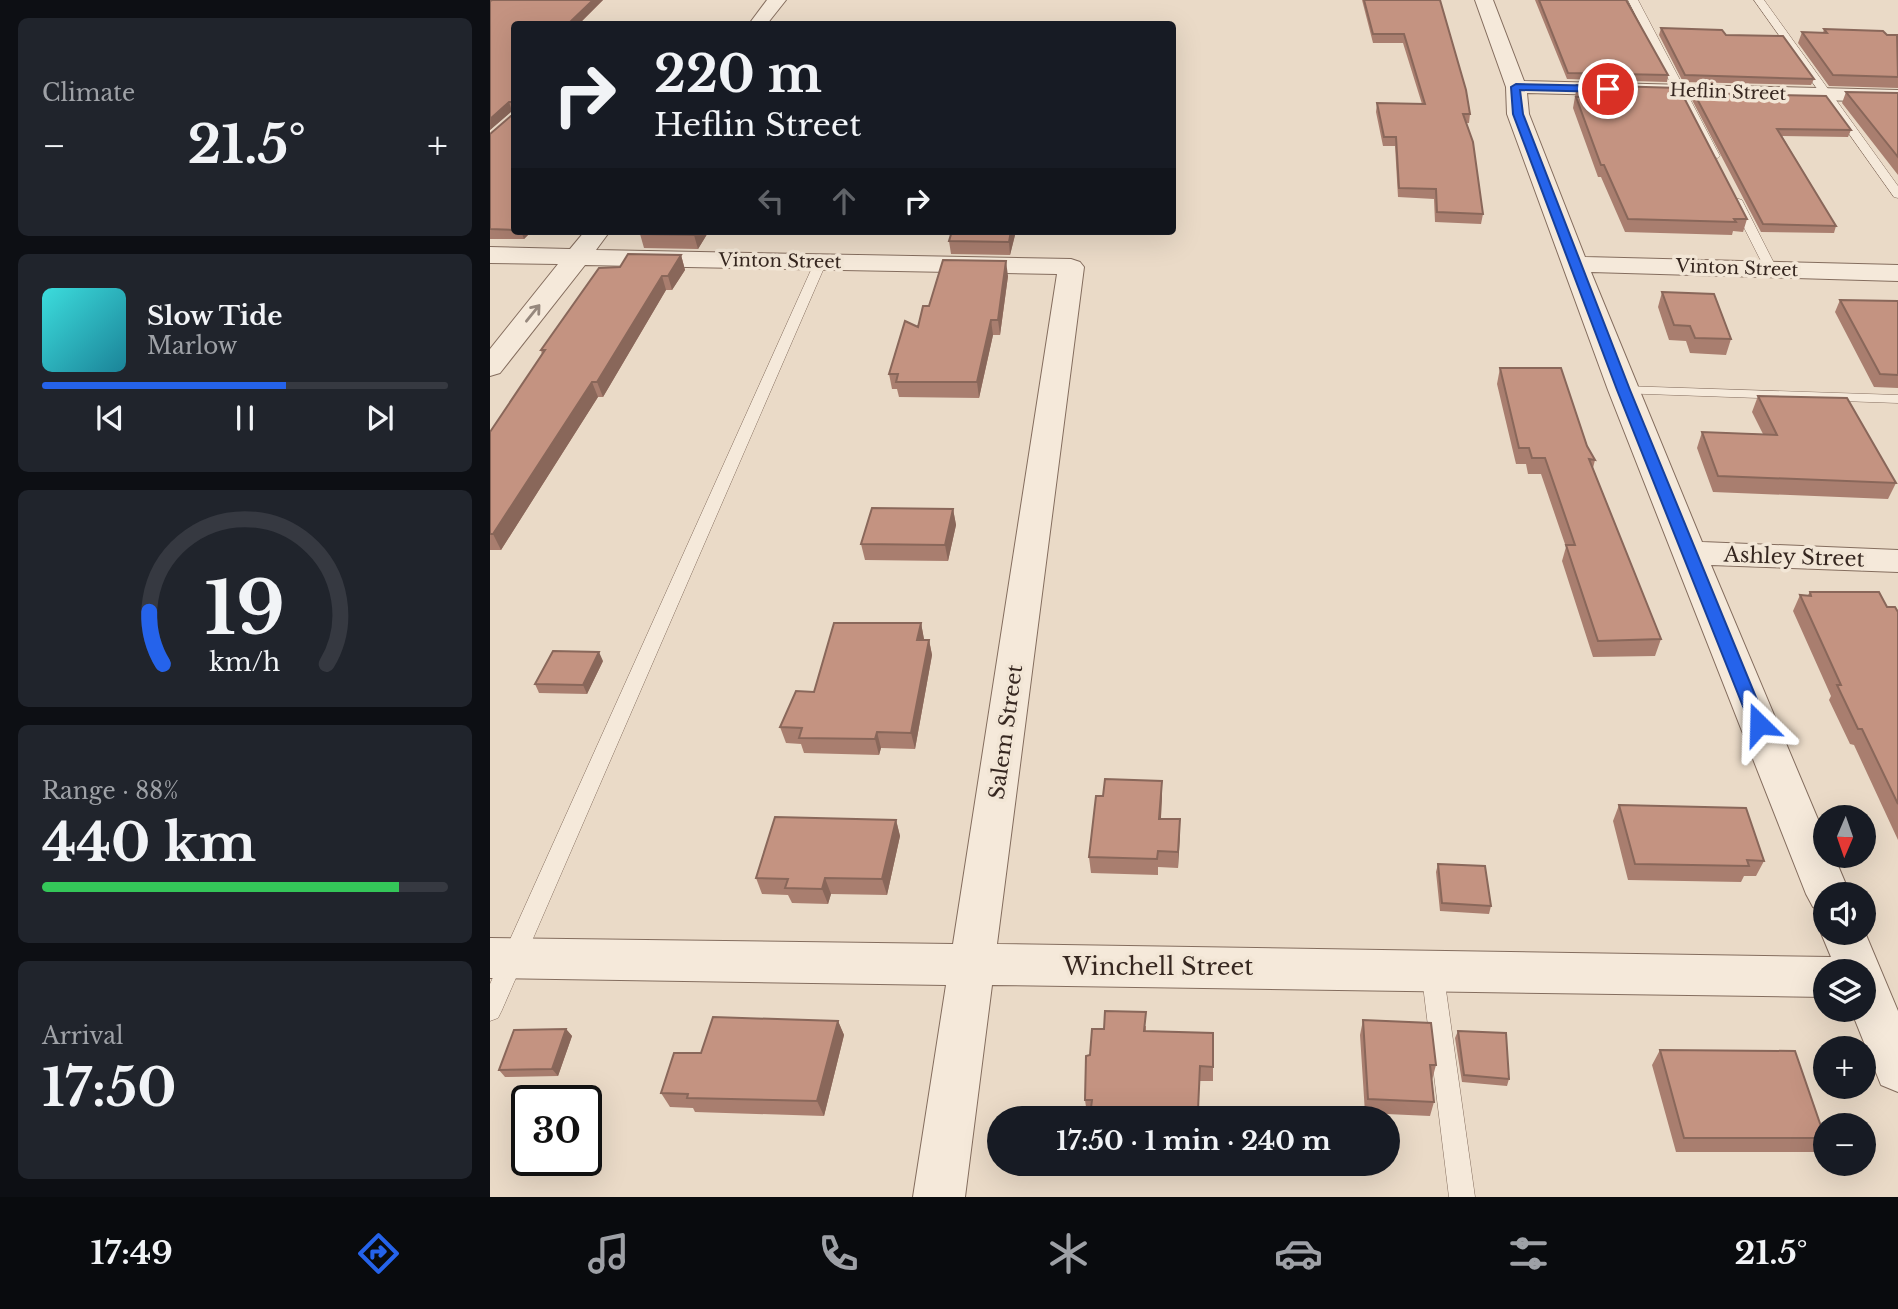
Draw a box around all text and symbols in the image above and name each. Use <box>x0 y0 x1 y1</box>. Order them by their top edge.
text: 220 m <box>654 44 822 105</box>
icon: right <box>539 49 630 140</box>
pin <box>1578 59 1638 119</box>
icon: arrive <box>1589 70 1627 108</box>
text: Climate <box>42 79 135 107</box>
street label: Heflin Street <box>1669 79 1787 105</box>
text: Heflin Street <box>654 105 861 145</box>
text: 21.5° <box>187 113 306 177</box>
text: − <box>42 122 66 169</box>
text: + <box>427 122 448 169</box>
icon: left <box>752 182 790 220</box>
icon: ahead <box>825 182 863 220</box>
icon: right <box>898 182 936 220</box>
street label: Vinton Street <box>717 249 842 273</box>
street label: Vinton Street <box>1674 255 1799 281</box>
text: Slow Tide <box>147 300 283 332</box>
one-way arrow <box>525 305 540 323</box>
text: Marlow <box>147 332 237 360</box>
icon: previous <box>91 399 129 437</box>
icon: pause <box>226 399 264 437</box>
icon: next <box>361 399 399 437</box>
street label: Ashley Street <box>1722 542 1865 572</box>
text: 19 <box>205 564 285 655</box>
text: km/h <box>210 647 280 678</box>
street label: Salem Street <box>984 663 1028 801</box>
position arrow <box>1722 687 1796 761</box>
text: Range · 88% <box>42 777 179 805</box>
north arrow <box>1813 805 1876 868</box>
map controls <box>1813 805 1876 1176</box>
text: 440 km <box>42 811 256 875</box>
button: sound <box>1813 882 1876 945</box>
street label: Winchell Street <box>1062 952 1253 981</box>
button: layers <box>1813 959 1876 1022</box>
text: Arrival <box>42 1022 123 1050</box>
button: + <box>1813 1036 1876 1099</box>
text: 17:50 <box>42 1056 176 1120</box>
speed limit sign: 30 <box>511 1085 602 1176</box>
button: − <box>1813 1113 1876 1176</box>
text: 17:50 · 1 min · 240 m <box>1056 1125 1331 1157</box>
icon: directions <box>354 1229 403 1278</box>
icon: music <box>584 1229 633 1278</box>
icon: phone <box>814 1229 863 1278</box>
icon: climate <box>1044 1229 1093 1278</box>
icon: car <box>1274 1229 1323 1278</box>
icon: filters <box>1504 1229 1553 1278</box>
text: 17:49 <box>91 1233 173 1273</box>
text: 21.5° <box>1735 1233 1807 1273</box>

